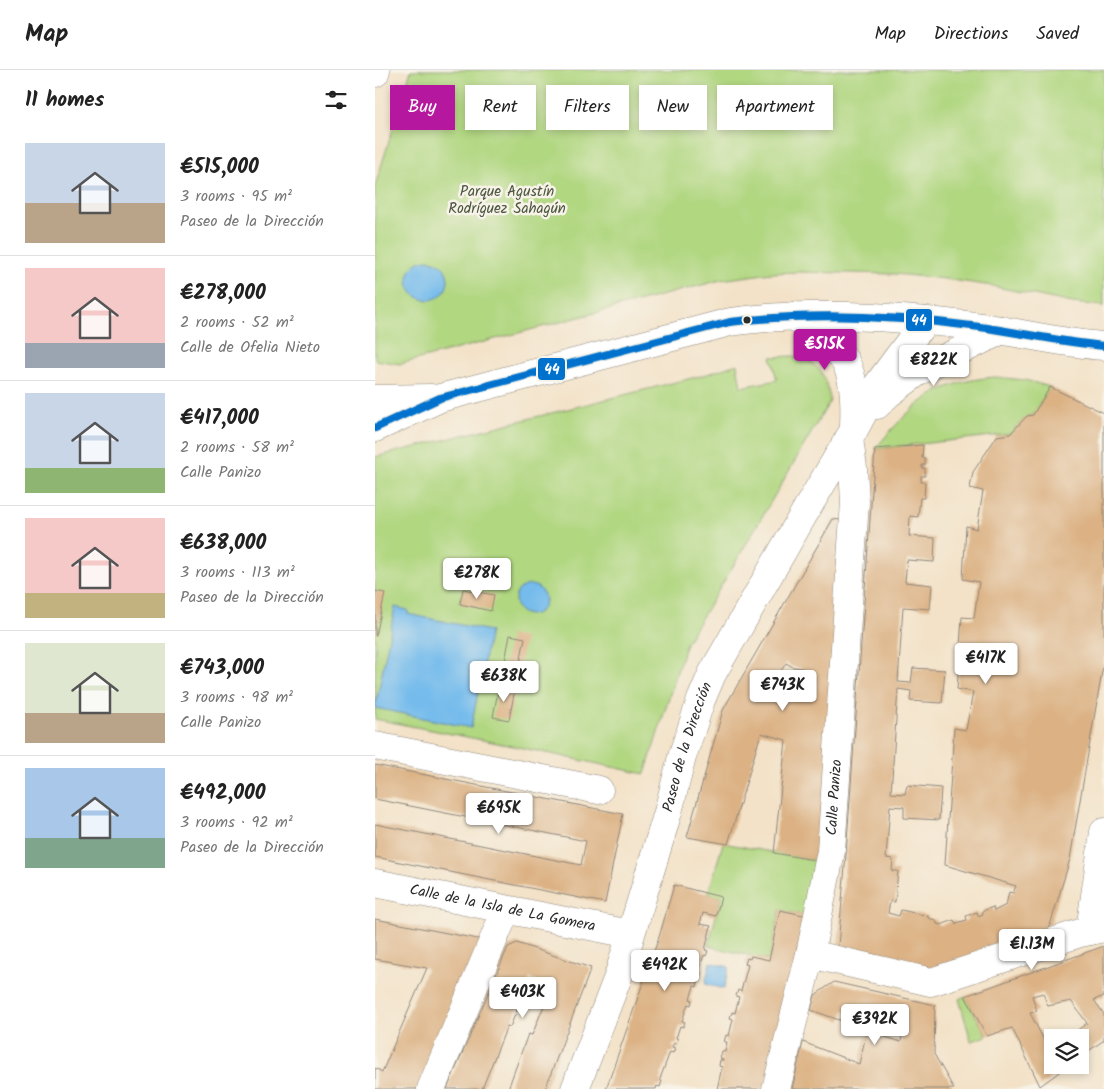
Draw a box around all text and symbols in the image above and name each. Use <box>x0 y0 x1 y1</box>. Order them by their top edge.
text: Map <box>25 15 68 54</box>
text: Map <box>874 20 906 49</box>
text: Directions <box>934 20 1008 49</box>
text: Saved <box>1036 20 1079 49</box>
text: 11 homes <box>25 84 104 117</box>
chip: Buy <box>390 85 455 130</box>
chip: Rent <box>465 85 536 130</box>
chip: Filters <box>546 85 629 130</box>
chip: New <box>639 85 707 130</box>
chip: Apartment <box>717 85 833 130</box>
icon: filters <box>322 86 350 114</box>
text: €515,000 <box>180 151 259 184</box>
icon: home <box>65 163 125 223</box>
park label: Parque Agustín Rodríguez Sahagún <box>448 180 566 221</box>
text: 3 rooms · 95 m² <box>180 184 292 209</box>
text: Paseo de la Dirección <box>180 209 324 234</box>
text: €278,000 <box>180 277 266 310</box>
icon: home <box>65 288 125 348</box>
line badge: 44 <box>905 308 933 332</box>
text: 2 rooms · 52 m² <box>180 310 294 335</box>
text: 44 <box>911 310 927 332</box>
unlabelled marker <box>742 315 752 325</box>
pin: €515K <box>790 328 860 371</box>
text: €515K <box>805 332 845 357</box>
text: Calle de Ofelia Nieto <box>180 335 320 360</box>
pin: €822K <box>899 344 969 387</box>
text: €822K <box>910 348 958 373</box>
line badge: 44 <box>537 357 566 381</box>
text: 44 <box>544 359 560 381</box>
text: €417,000 <box>180 402 259 435</box>
icon: home <box>65 413 125 473</box>
text: 2 rooms · 58 m² <box>180 435 294 460</box>
text: Calle Panizo <box>180 460 261 485</box>
text: €638,000 <box>180 527 266 560</box>
icon: home <box>65 538 125 598</box>
pin: €278K <box>442 558 512 600</box>
text: 3 rooms · 113 m² <box>180 560 295 585</box>
text: €278K <box>454 561 500 586</box>
text: Paseo de la Dirección <box>180 585 324 610</box>
pin: €417K <box>951 642 1021 685</box>
text: €417K <box>966 646 1006 671</box>
text: €743,000 <box>180 652 264 685</box>
pin: €638K <box>469 660 539 703</box>
icon: home <box>65 663 125 723</box>
text: €638K <box>481 664 527 689</box>
pin: €743K <box>748 670 818 712</box>
text: €743K <box>761 673 805 698</box>
street label: Paseo de la Dirección <box>656 679 719 815</box>
text: 3 rooms · 98 m² <box>180 685 293 710</box>
text: Calle Panizo <box>180 710 261 735</box>
street label: Calle Panizo <box>820 758 849 836</box>
text: €492,000 <box>180 777 265 810</box>
icon: home <box>65 788 125 848</box>
pin: €695K <box>464 792 534 835</box>
text: €695K <box>477 796 521 821</box>
text: 3 rooms · 92 m² <box>180 810 293 835</box>
text: Paseo de la Dirección <box>180 835 324 860</box>
street label: Calle de la Isla de La Gomera <box>407 878 598 939</box>
pin: €1.13M <box>991 928 1073 971</box>
text: €1.13M <box>1010 932 1054 957</box>
pin: €492K <box>630 950 700 992</box>
text: €492K <box>642 953 688 978</box>
pin: €403K <box>488 976 558 1019</box>
text: €403K <box>500 980 546 1005</box>
pin: €392K <box>840 1004 910 1046</box>
text: €392K <box>852 1007 898 1032</box>
map controls <box>1044 1029 1089 1074</box>
button: layers <box>1044 1029 1089 1074</box>

